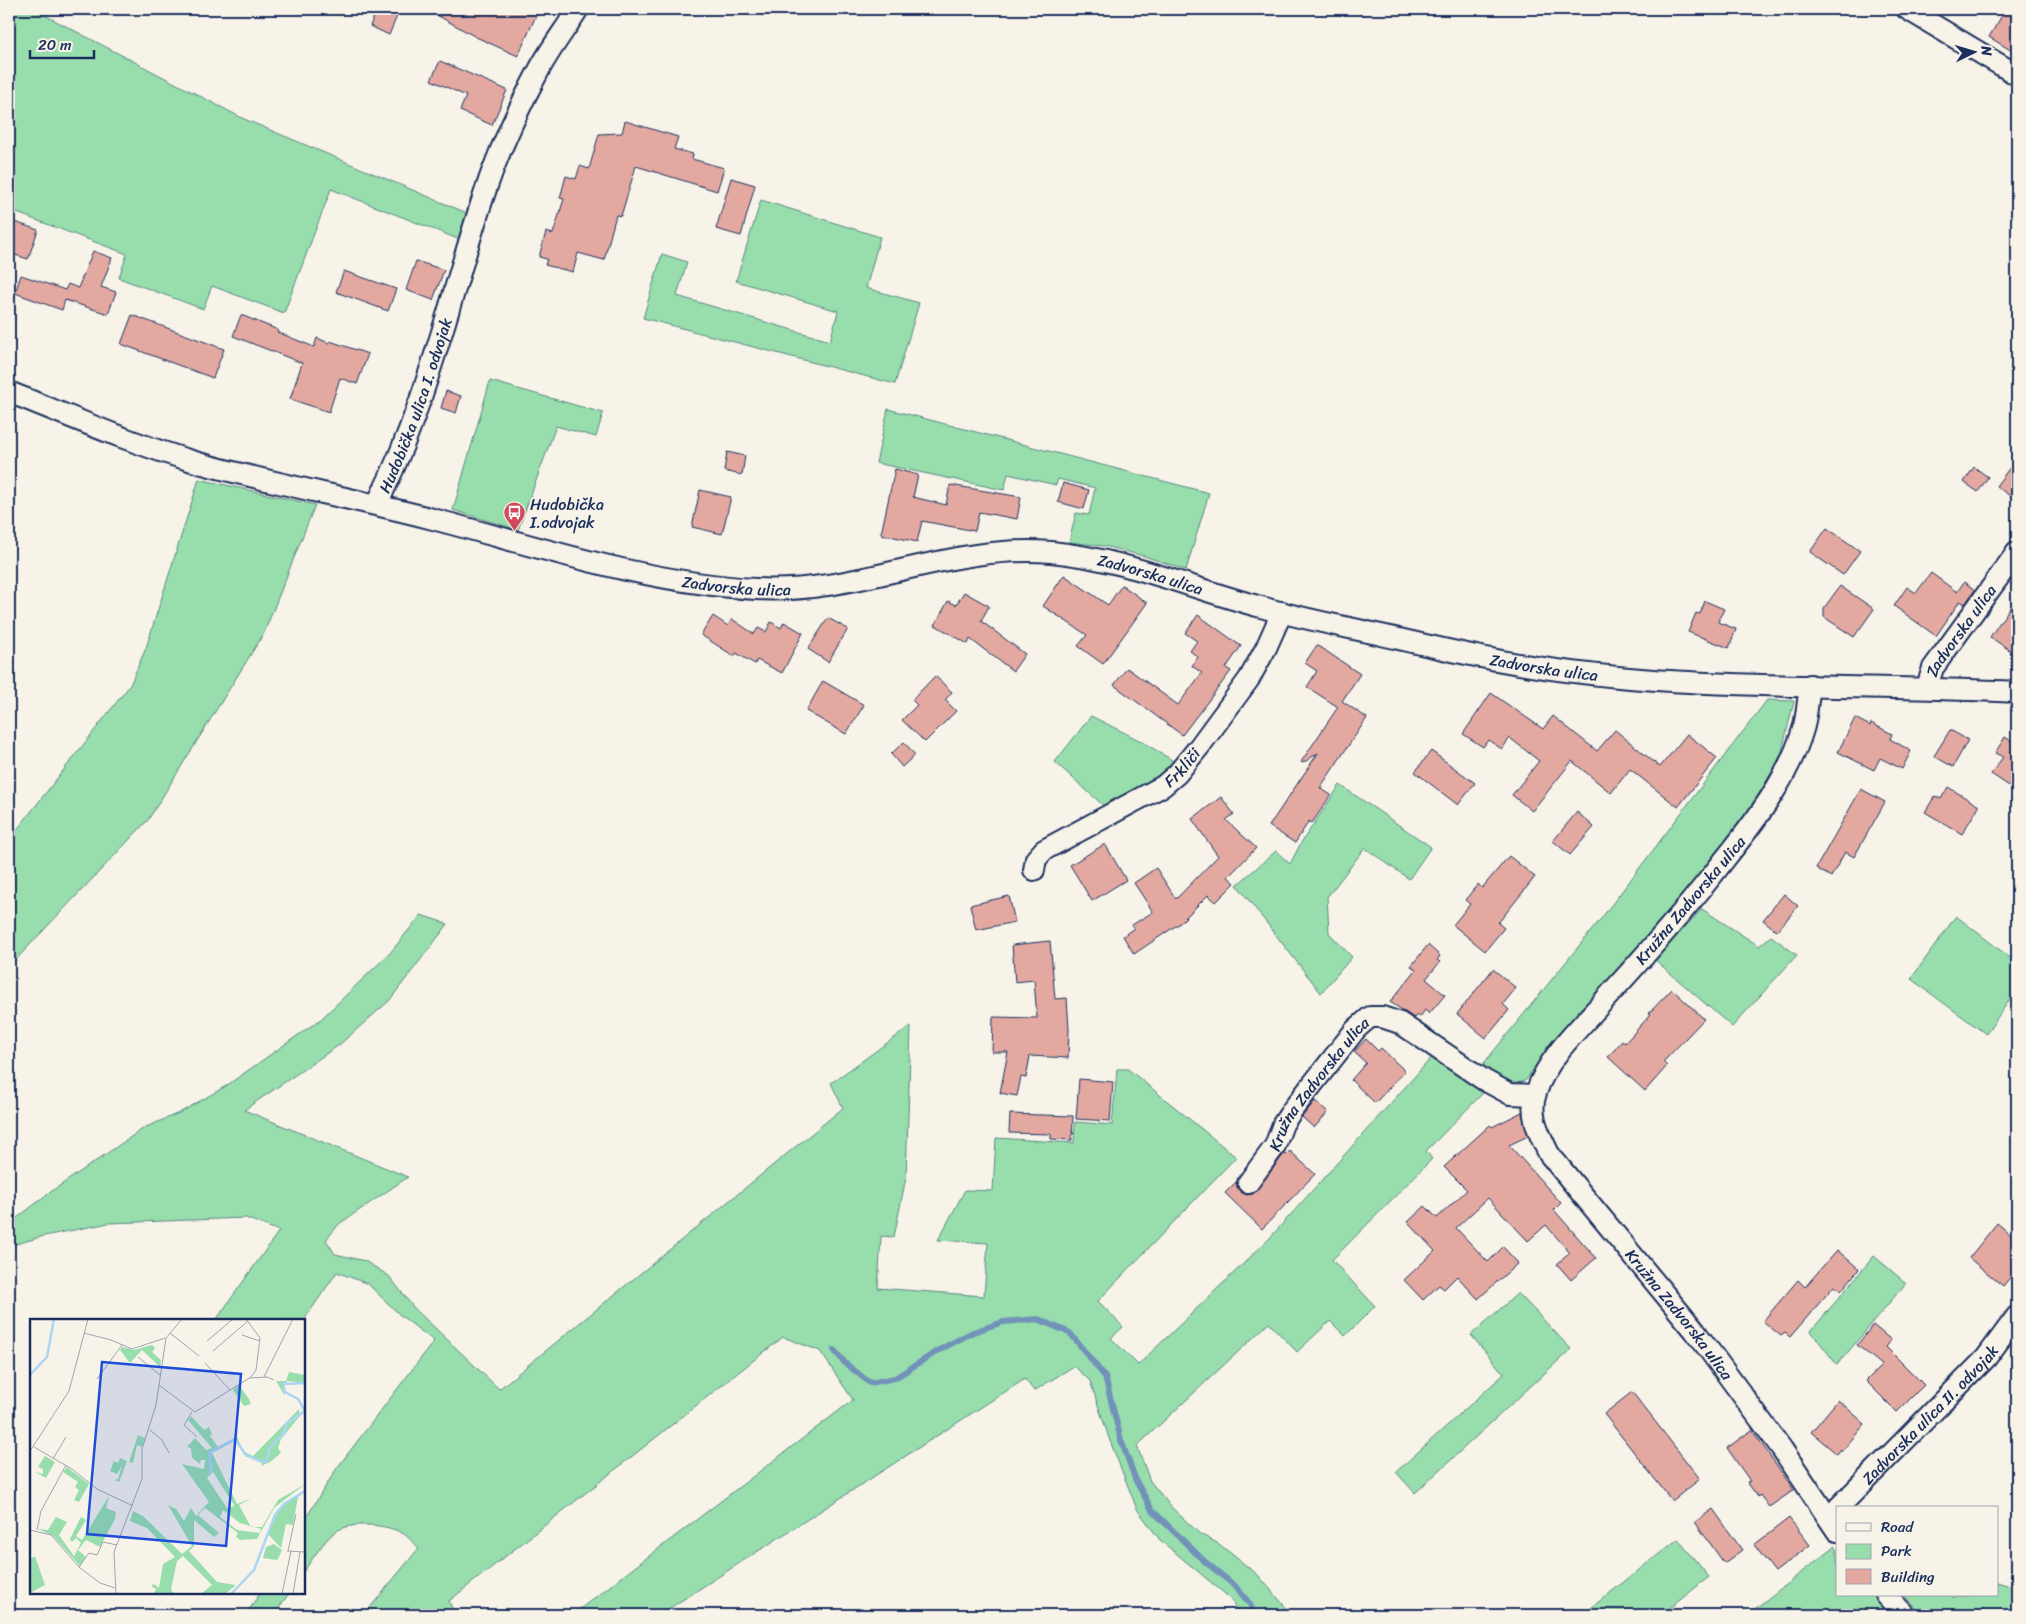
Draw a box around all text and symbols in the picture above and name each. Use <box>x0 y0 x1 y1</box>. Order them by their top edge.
scale bar <box>30 28 94 60</box>
north arrow <box>1948 28 1998 78</box>
text: 20 m <box>38 32 72 58</box>
text: N <box>1973 44 1999 57</box>
street label: Hudobička ulica I. odvojak <box>370 314 461 498</box>
place label: Hudobička I.odvojak <box>529 490 604 537</box>
bus stop icon: Hudobička I.odvojak <box>502 501 526 532</box>
street label: Zadvorska ulica <box>1094 546 1207 604</box>
street label: Zadvorska ulica <box>680 567 792 604</box>
street label: Zadvorska ulica <box>1917 578 2004 681</box>
street label: Zadvorska ulica <box>1487 645 1599 690</box>
street label: Frkliči <box>1157 741 1208 795</box>
street label: Kružna Zadvorska ulica <box>1627 828 1754 971</box>
street label: Kružna Zadvorska ulica <box>1260 1009 1377 1155</box>
street label: Kružna Zadvorska ulica <box>1617 1242 1741 1387</box>
inset map <box>30 1319 305 1594</box>
street label: Zadvorska ulica II. odvojak <box>1854 1338 2007 1492</box>
legend <box>1836 1506 1998 1596</box>
text: Road <box>1881 1514 1914 1540</box>
text: Park <box>1881 1538 1912 1564</box>
text: Building <box>1881 1564 1935 1590</box>

